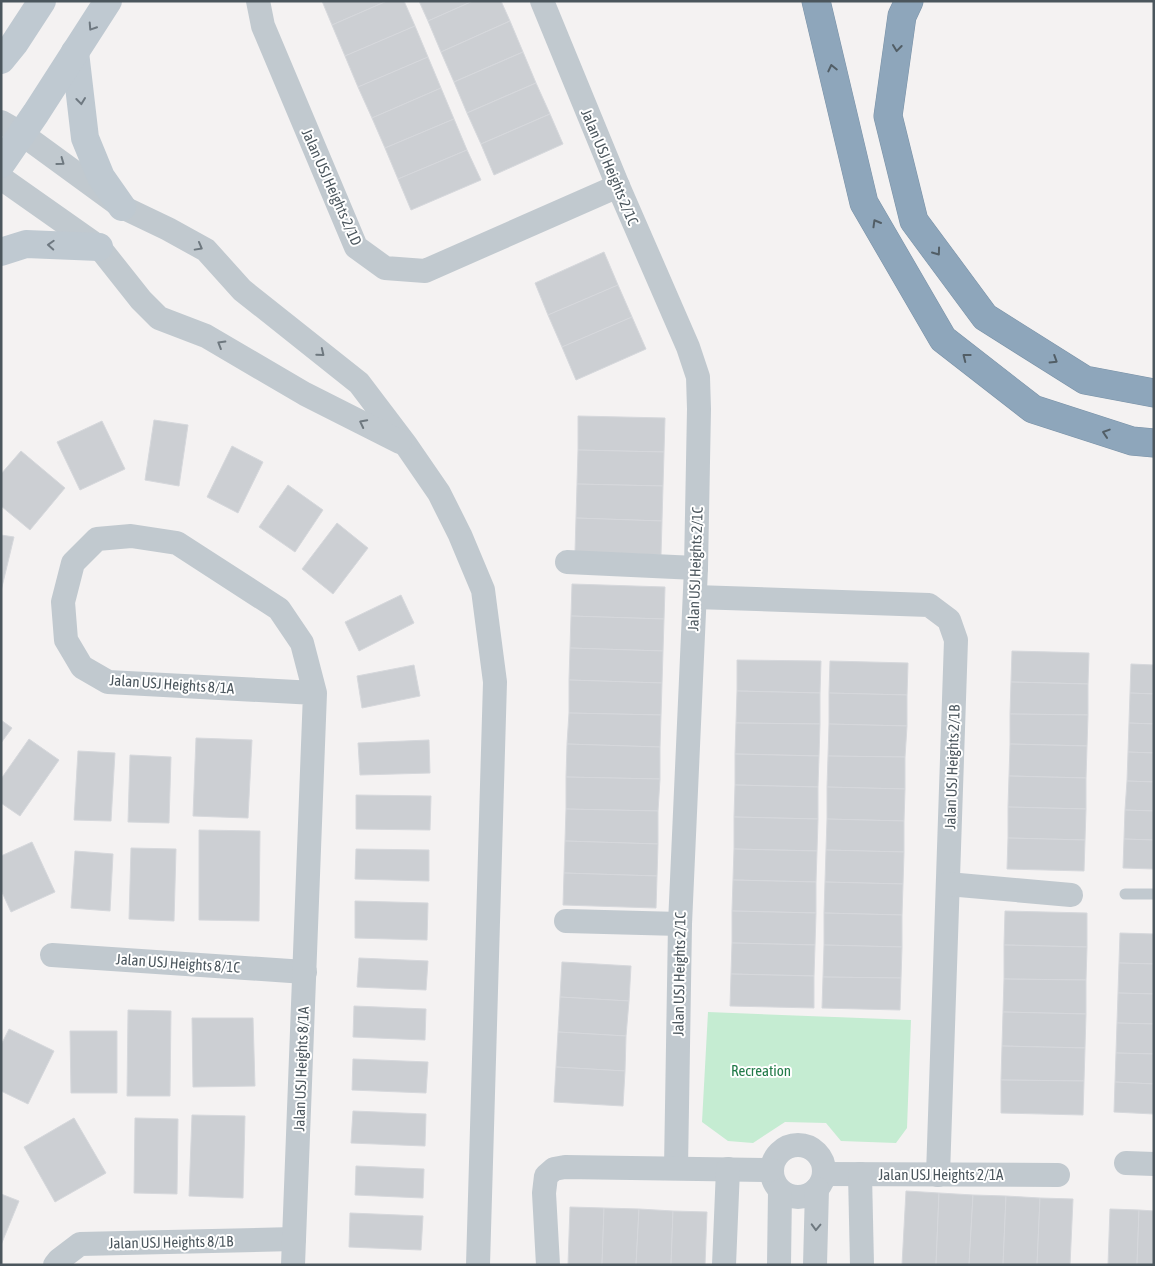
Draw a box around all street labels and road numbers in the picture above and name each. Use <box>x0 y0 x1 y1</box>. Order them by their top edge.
street label: Jalan USJ Heights 2/1C <box>578 106 642 228</box>
street label: Jalan USJ Heights 2/1D <box>299 126 365 248</box>
street label: Jalan USJ Heights 2/1C <box>684 506 706 631</box>
street label: Jalan USJ Heights 8/1A <box>109 671 236 697</box>
street label: Jalan USJ Heights 2/1B <box>941 704 963 830</box>
street label: Jalan USJ Heights 2/1C <box>669 911 689 1036</box>
street label: Jalan USJ Heights 8/1C <box>115 950 241 976</box>
street label: Jalan USJ Heights 8/1A <box>290 1006 312 1132</box>
street label: Jalan USJ Heights 2/1A <box>879 1166 1004 1183</box>
street label: Jalan USJ Heights 8/1B <box>109 1232 233 1252</box>

